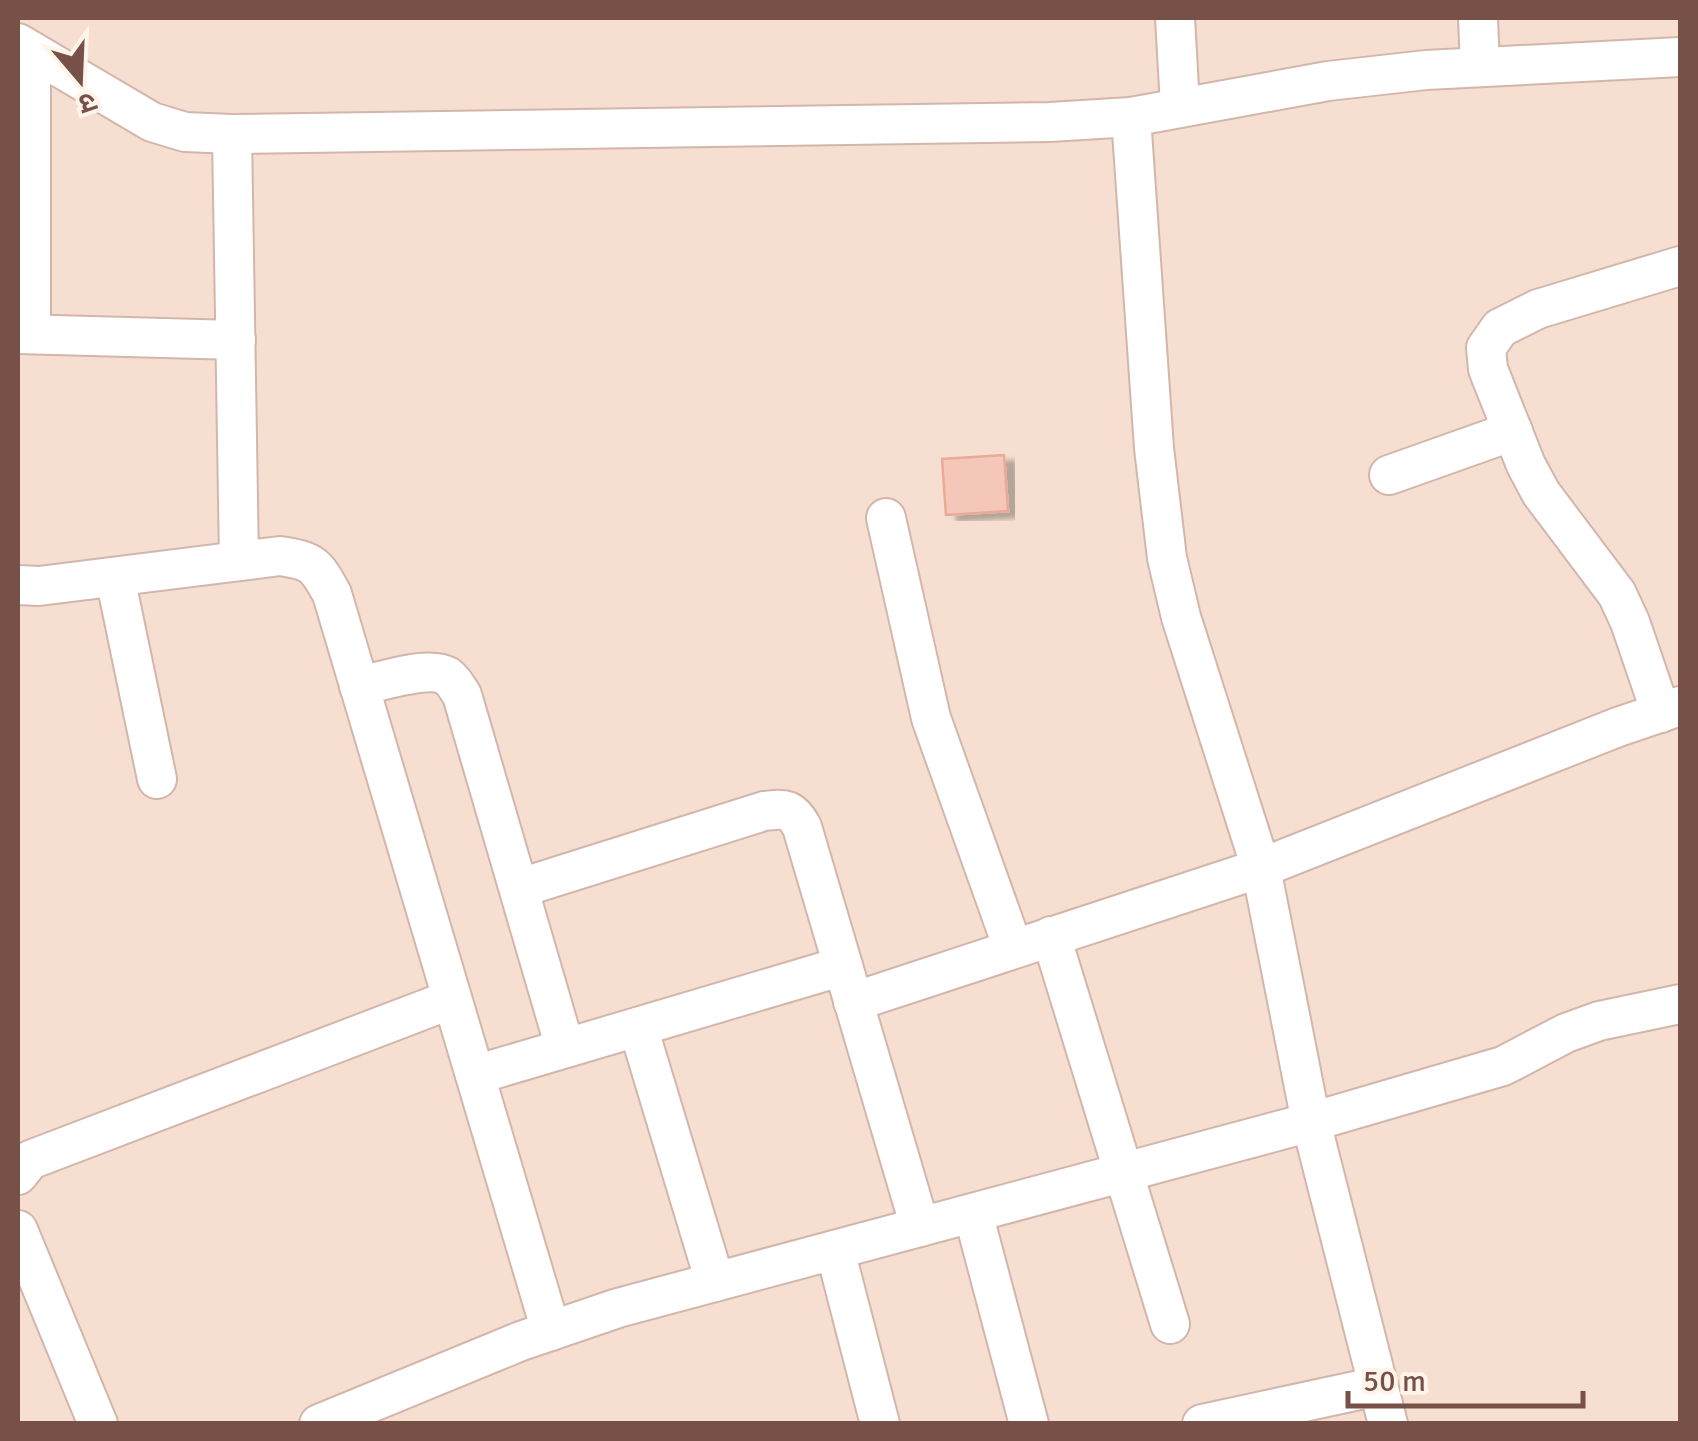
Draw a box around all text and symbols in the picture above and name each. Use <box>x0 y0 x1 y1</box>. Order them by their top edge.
north arrow <box>30 30 130 130</box>
text: उ <box>74 84 101 122</box>
scale bar <box>1348 1346 1583 1408</box>
text: 50 m <box>1363 1363 1426 1400</box>

